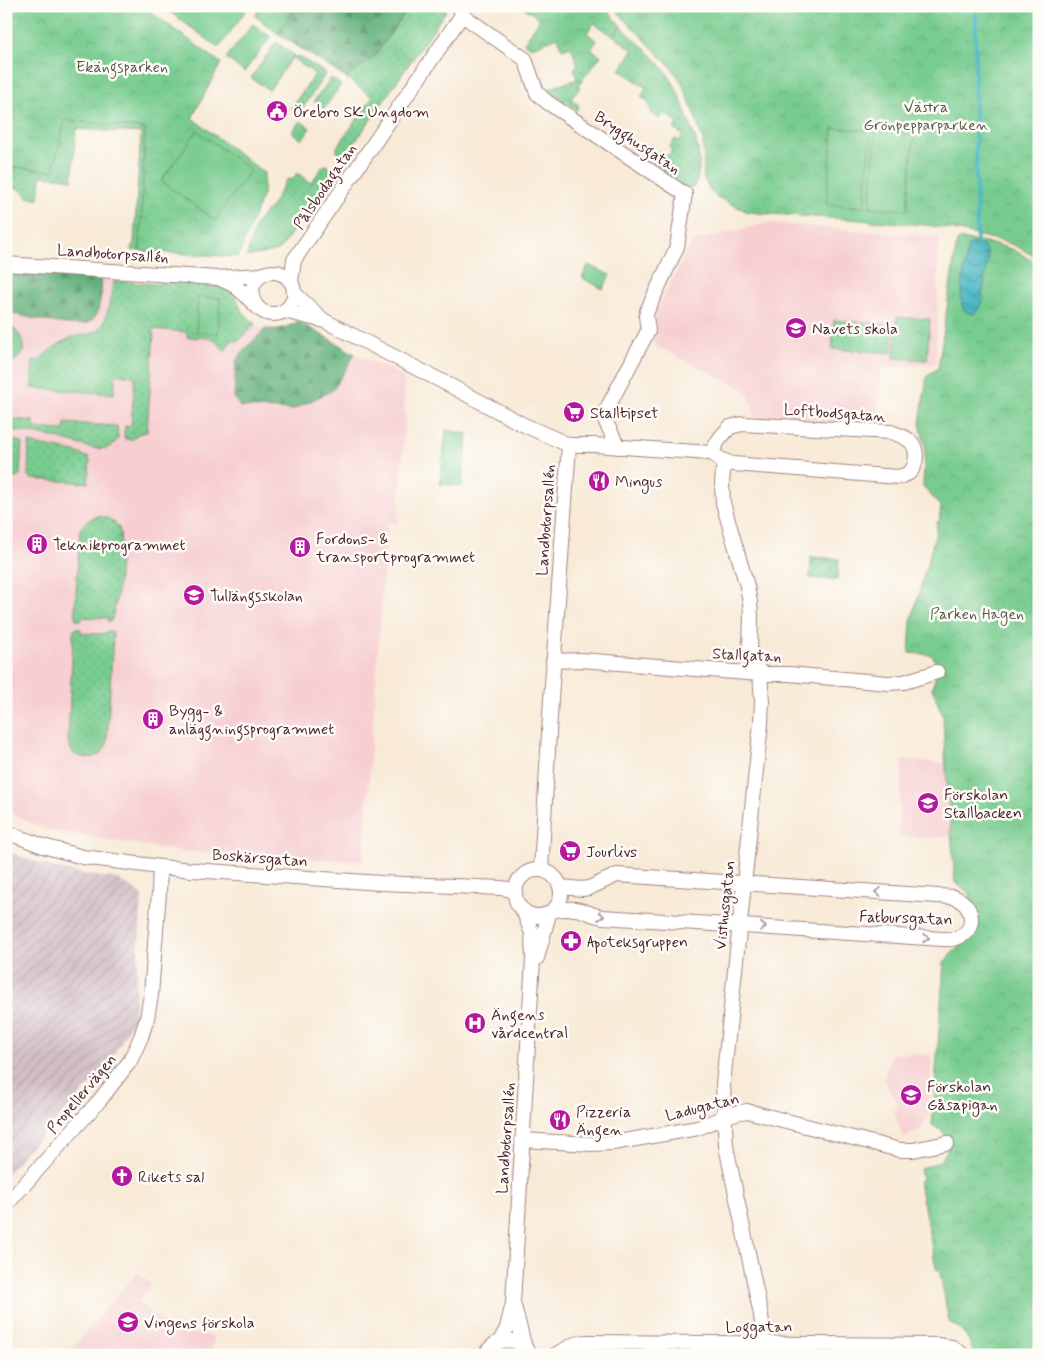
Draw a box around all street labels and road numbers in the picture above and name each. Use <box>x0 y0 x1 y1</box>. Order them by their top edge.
street label: Brygghusgatan <box>589 107 684 181</box>
street label: Pålsbodagatan <box>289 140 363 235</box>
street label: Landbotorpsallén <box>56 240 169 269</box>
street label: Loftbodsgatan <box>783 399 887 428</box>
street label: Landbotorpsallén <box>532 464 561 577</box>
street label: Stallgatan <box>712 643 782 669</box>
street label: Boskärsgatan <box>211 845 308 873</box>
street label: Visthusgatan <box>710 859 742 951</box>
street label: Fatbursgatan <box>859 906 953 932</box>
street label: Propellervägen <box>43 1050 122 1138</box>
street label: Landbotorpsallén <box>492 1082 521 1195</box>
street label: Ladugatan <box>663 1088 742 1128</box>
street label: Loggatan <box>725 1317 793 1339</box>

